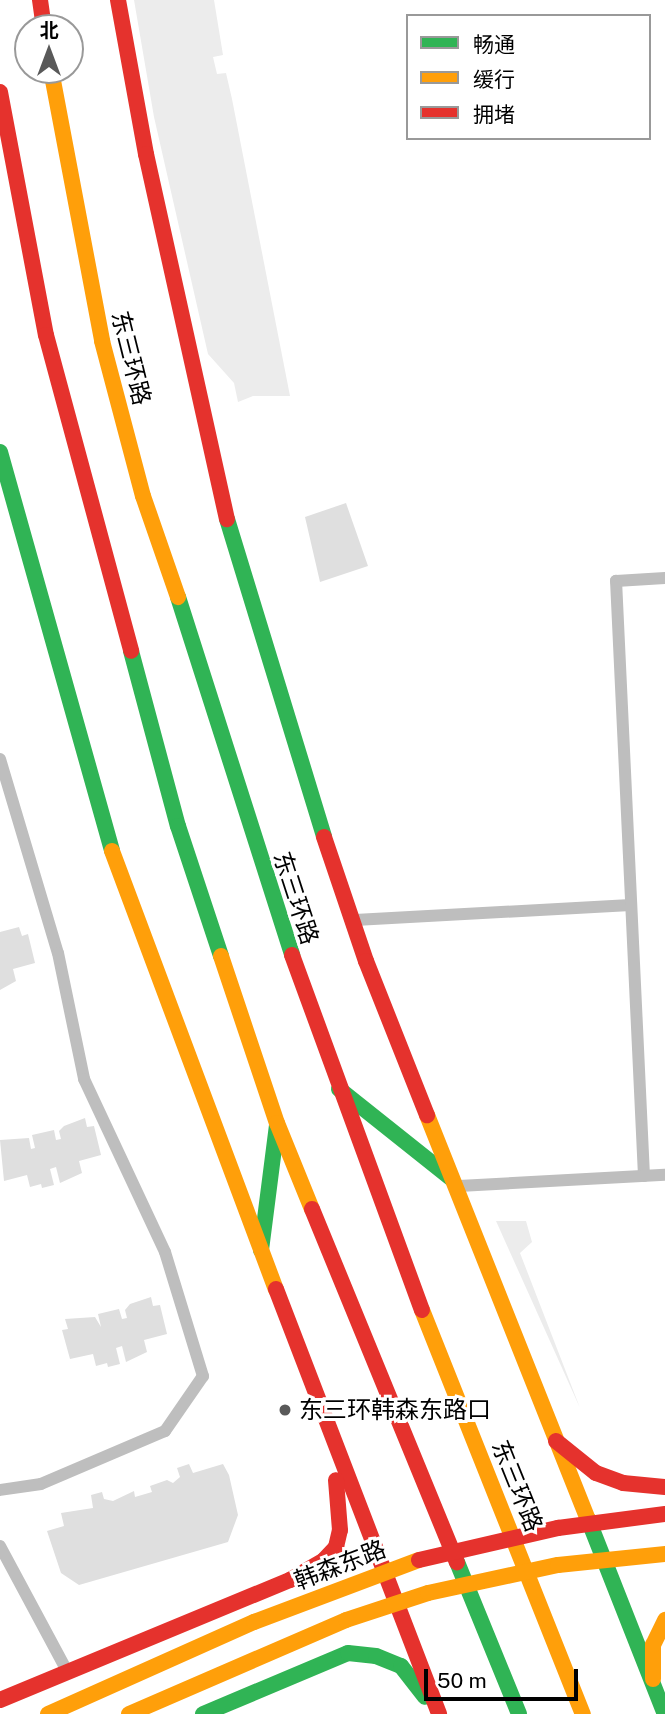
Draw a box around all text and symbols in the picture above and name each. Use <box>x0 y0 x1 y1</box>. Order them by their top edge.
north arrow <box>14 14 84 84</box>
legend <box>406 14 651 140</box>
text: 北 <box>39 19 59 41</box>
text: 畅通 <box>473 32 515 57</box>
text: 缓行 <box>473 67 515 92</box>
text: 拥堵 <box>473 102 515 127</box>
street label: 东三环路 <box>105 308 157 408</box>
street label: 东三环路 <box>267 848 325 948</box>
place label: 东三环韩森东路口 <box>299 1396 491 1424</box>
marker: 东三环韩森东路口 <box>277 1402 293 1418</box>
street label: 东三环路 <box>486 1436 548 1536</box>
street label: 韩森东路 <box>290 1534 390 1596</box>
scale bar <box>427 1654 581 1698</box>
text: 50 m <box>437 1668 487 1693</box>

